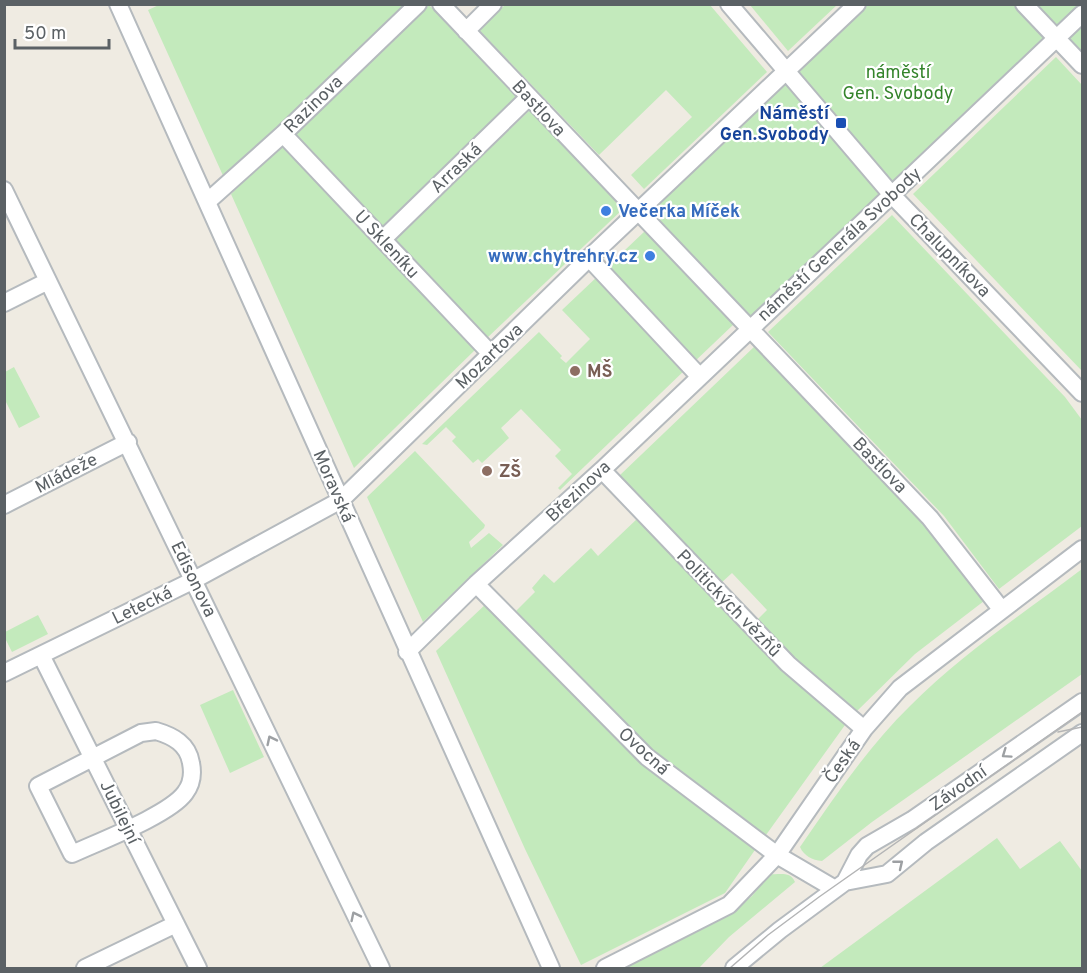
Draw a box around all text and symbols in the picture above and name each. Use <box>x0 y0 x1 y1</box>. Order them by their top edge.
scale bar <box>15 12 110 50</box>
text: 50 m <box>24 23 66 46</box>
park label: náměstí Gen. Svobody <box>843 62 953 106</box>
street label: Razinova <box>280 71 349 139</box>
street label: Bastlova <box>506 76 570 142</box>
place label: Náměstí Gen.Svobody <box>720 103 831 147</box>
marker: Náměstí Gen.Svobody <box>834 116 848 130</box>
street label: Arraská <box>426 139 488 199</box>
street label: náměstí Generála Svobody <box>753 163 927 327</box>
place label: Večerka Míček <box>618 201 740 224</box>
marker: Večerka Míček <box>599 204 613 218</box>
street label: U Skleníku <box>348 206 424 284</box>
street label: Chalupníkova <box>903 209 995 303</box>
place label: www.chytrehry.cz <box>488 246 638 269</box>
marker: www.chytrehry.cz <box>643 249 657 263</box>
street label: Mozartova <box>451 319 529 395</box>
place label: MŠ <box>587 359 613 384</box>
marker: MŠ <box>568 364 582 378</box>
street label: Bastlova <box>847 433 911 499</box>
street label: Moravská <box>306 447 359 526</box>
street label: Mládeže <box>32 449 102 500</box>
street label: Březinova <box>542 456 616 528</box>
place label: ZŠ <box>499 459 521 484</box>
marker: ZŠ <box>480 464 494 478</box>
street label: Edisonova <box>164 538 221 621</box>
street label: Politických vězňů <box>671 545 785 663</box>
street label: Letecká <box>109 582 177 631</box>
street label: Ovocná <box>613 723 673 781</box>
street label: Česká <box>818 734 867 788</box>
one-way arrow <box>267 735 278 746</box>
one-way arrow <box>1001 747 1012 758</box>
street label: Závodní <box>926 760 993 817</box>
street label: Jubilejní <box>93 777 145 850</box>
one-way arrow <box>892 861 903 872</box>
one-way arrow <box>351 911 363 922</box>

